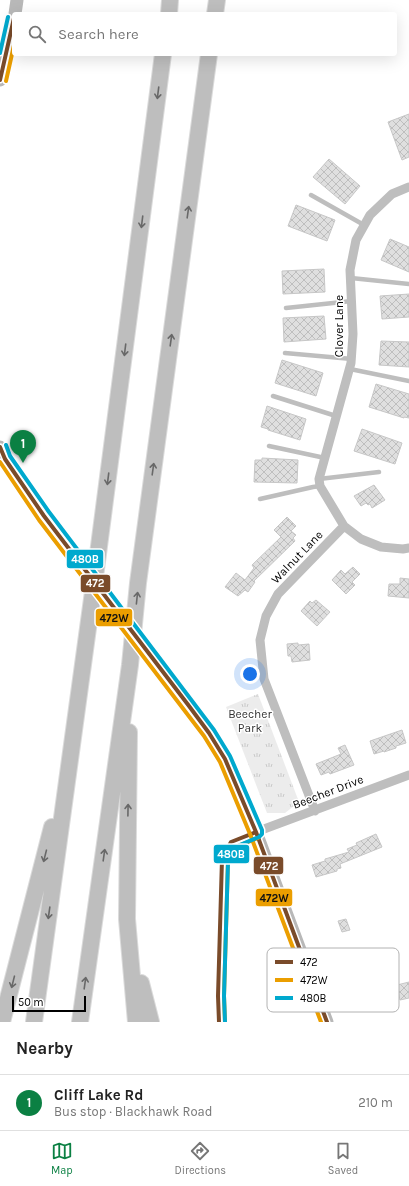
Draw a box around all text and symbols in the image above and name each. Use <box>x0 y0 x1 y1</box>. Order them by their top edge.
search box <box>12 12 397 56</box>
icon: search <box>26 23 48 45</box>
text: Search here <box>58 25 139 43</box>
one-way arrow <box>154 86 162 99</box>
one-way arrow <box>184 206 192 219</box>
one-way arrow <box>138 215 145 228</box>
street label: Clover Lane <box>332 295 346 357</box>
one-way arrow <box>167 334 175 347</box>
one-way arrow <box>121 344 129 357</box>
pin: 1 <box>10 430 36 463</box>
one-way arrow <box>149 463 157 476</box>
one-way arrow <box>104 472 112 485</box>
street label: Walnut Lane <box>268 528 326 586</box>
line badge: 480B <box>66 549 104 569</box>
text: 480B <box>71 553 99 566</box>
line badge: 472 <box>80 574 111 593</box>
text: 472 <box>86 577 105 590</box>
one-way arrow <box>133 592 140 605</box>
line badge: 472W <box>95 608 133 627</box>
text: 472W <box>99 612 129 625</box>
your location <box>240 664 260 684</box>
park label: Beecher Park <box>228 707 273 735</box>
street label: Beecher Drive <box>291 772 365 812</box>
one-way arrow <box>124 804 132 817</box>
line badge: 480B <box>213 844 250 864</box>
text: 480B <box>217 848 245 861</box>
one-way arrow <box>40 849 48 862</box>
one-way arrow <box>100 849 107 862</box>
line badge: 472 <box>253 856 284 875</box>
text: 472 <box>260 860 279 873</box>
line badge: 472W <box>255 888 293 907</box>
text: 472W <box>259 892 289 905</box>
one-way arrow <box>45 906 53 919</box>
legend <box>267 948 399 1012</box>
text: 472 <box>300 956 318 969</box>
text: 472W <box>300 974 328 987</box>
one-way arrow <box>8 975 16 988</box>
one-way arrow <box>81 977 89 990</box>
text: 480B <box>300 992 326 1005</box>
scale bar <box>12 994 86 1013</box>
text: 50 m <box>18 996 44 1009</box>
text: Nearby <box>16 1038 73 1058</box>
text: Cliff Lake Rd <box>54 1086 143 1104</box>
text: 1 <box>27 1095 31 1110</box>
text: 210 m <box>358 1095 393 1110</box>
text: Bus stop · Blackhawk Road <box>54 1104 212 1119</box>
tab: Map <box>51 1140 73 1177</box>
tab: Directions <box>174 1140 226 1177</box>
tab: Saved <box>328 1140 358 1177</box>

